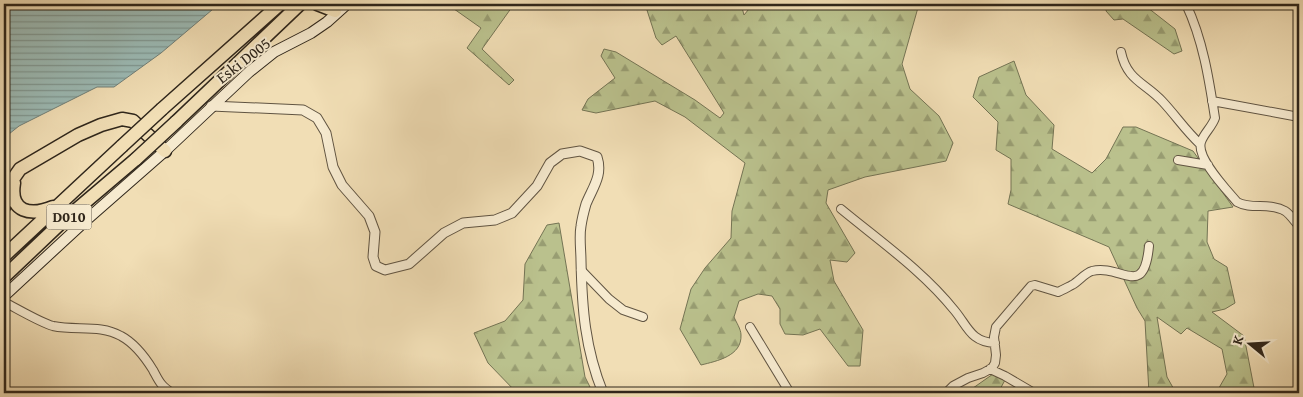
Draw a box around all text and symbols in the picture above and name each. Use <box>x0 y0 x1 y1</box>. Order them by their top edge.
street label: Eski D005 <box>211 31 275 89</box>
road number: D010 <box>46 204 92 230</box>
north arrow <box>1226 320 1276 370</box>
text: K <box>1227 333 1249 347</box>

